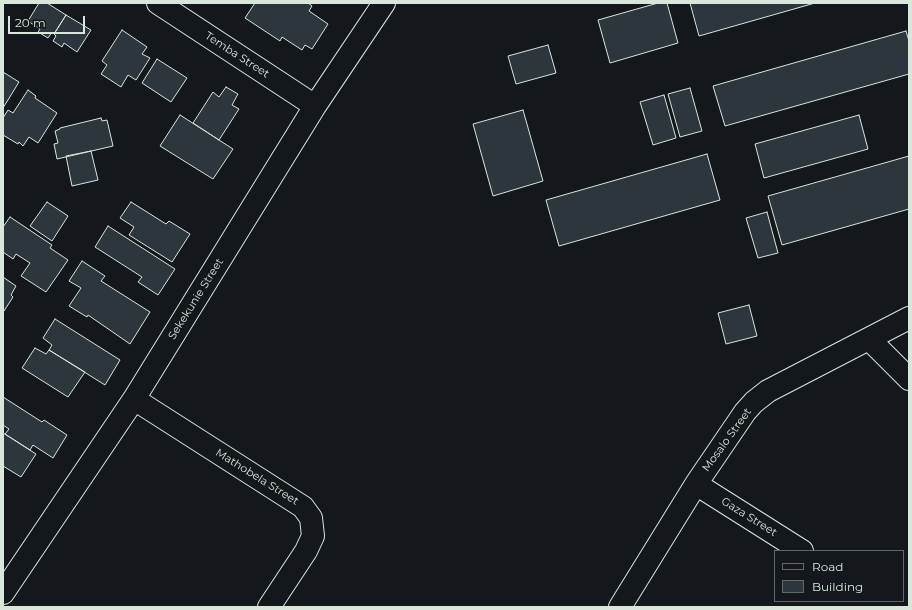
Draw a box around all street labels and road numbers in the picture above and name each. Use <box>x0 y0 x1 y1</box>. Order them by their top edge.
street label: Temba Street <box>202 29 272 81</box>
street label: Sekekunie Street <box>166 256 226 342</box>
street label: Mosalo Street <box>700 406 754 474</box>
street label: Mathobela Street <box>213 446 301 508</box>
street label: Gaza Street <box>719 495 779 539</box>

